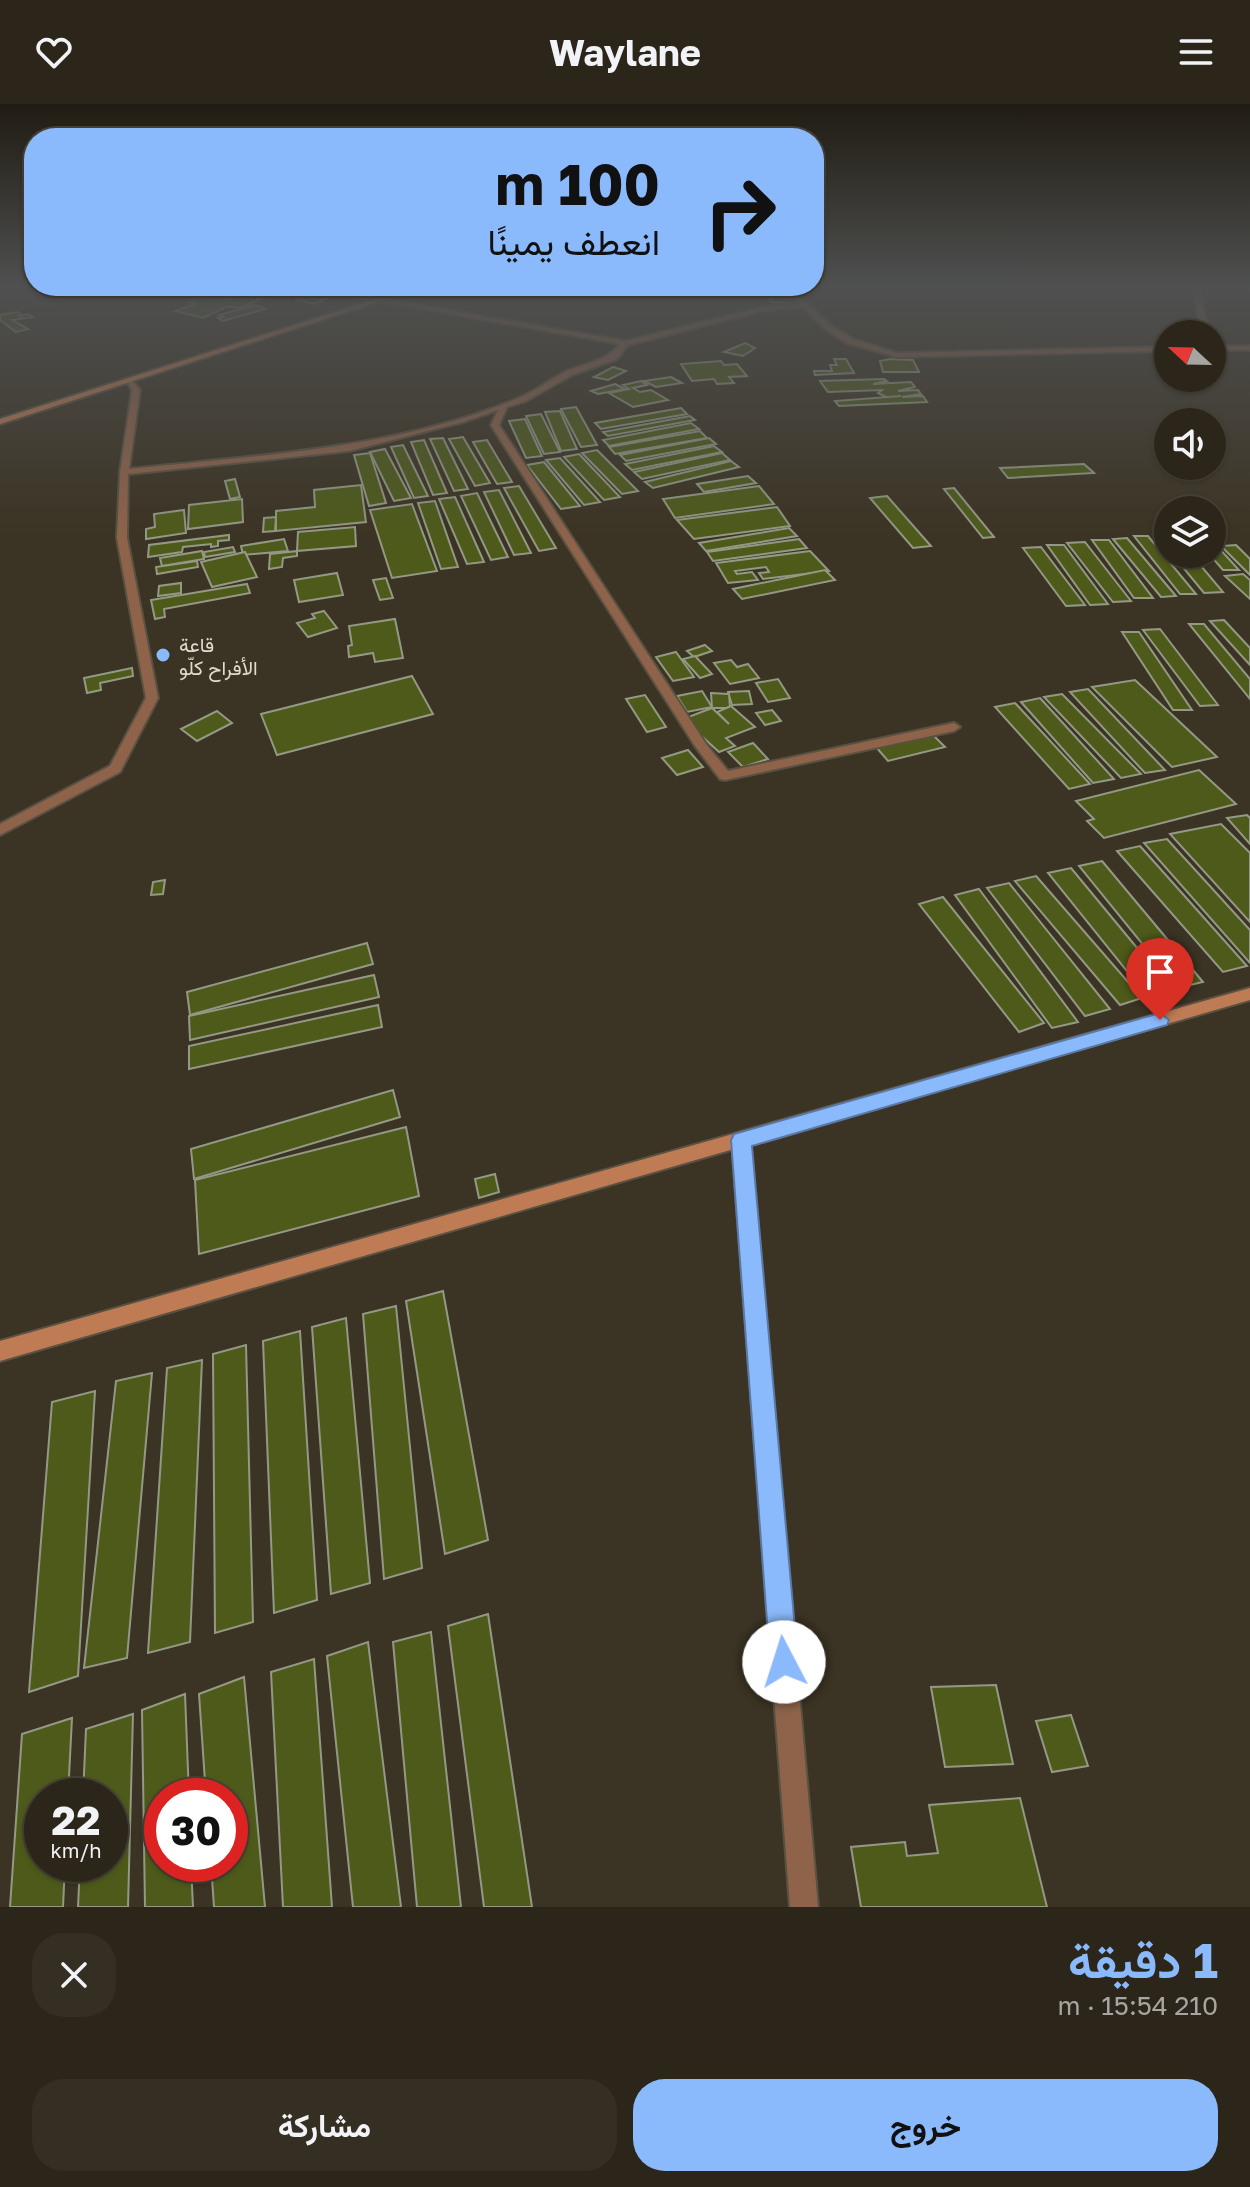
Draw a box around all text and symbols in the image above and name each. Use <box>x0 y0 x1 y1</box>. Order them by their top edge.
icon: heart <box>32 30 76 74</box>
icon: menu <box>1174 30 1218 74</box>
text: Waylane <box>549 31 701 74</box>
text: 100 m <box>495 150 660 217</box>
icon: right <box>688 160 792 264</box>
text: انعطف يمينًا <box>488 220 660 263</box>
north arrow <box>1154 320 1226 392</box>
map controls <box>1154 320 1226 568</box>
button: sound <box>1154 408 1226 480</box>
button: layers <box>1154 496 1226 568</box>
place label: قاعة الأفراح كلّو <box>179 632 258 682</box>
marker: قاعة الأفراح كلّو <box>154 646 172 664</box>
pin <box>1126 938 1194 1020</box>
icon: arrive <box>1138 950 1182 994</box>
position arrow <box>742 1620 826 1704</box>
speed limit sign: 30 <box>144 1778 248 1882</box>
text: 22 <box>52 1796 100 1844</box>
text: km/h <box>51 1838 101 1862</box>
text: 1 دقيقة <box>1068 1931 1218 1989</box>
button: close <box>32 1933 116 2017</box>
text: 210 m · 15:54 <box>1057 1990 1218 2021</box>
button: مشاركة <box>32 2079 617 2171</box>
button: خروج <box>633 2079 1218 2171</box>

